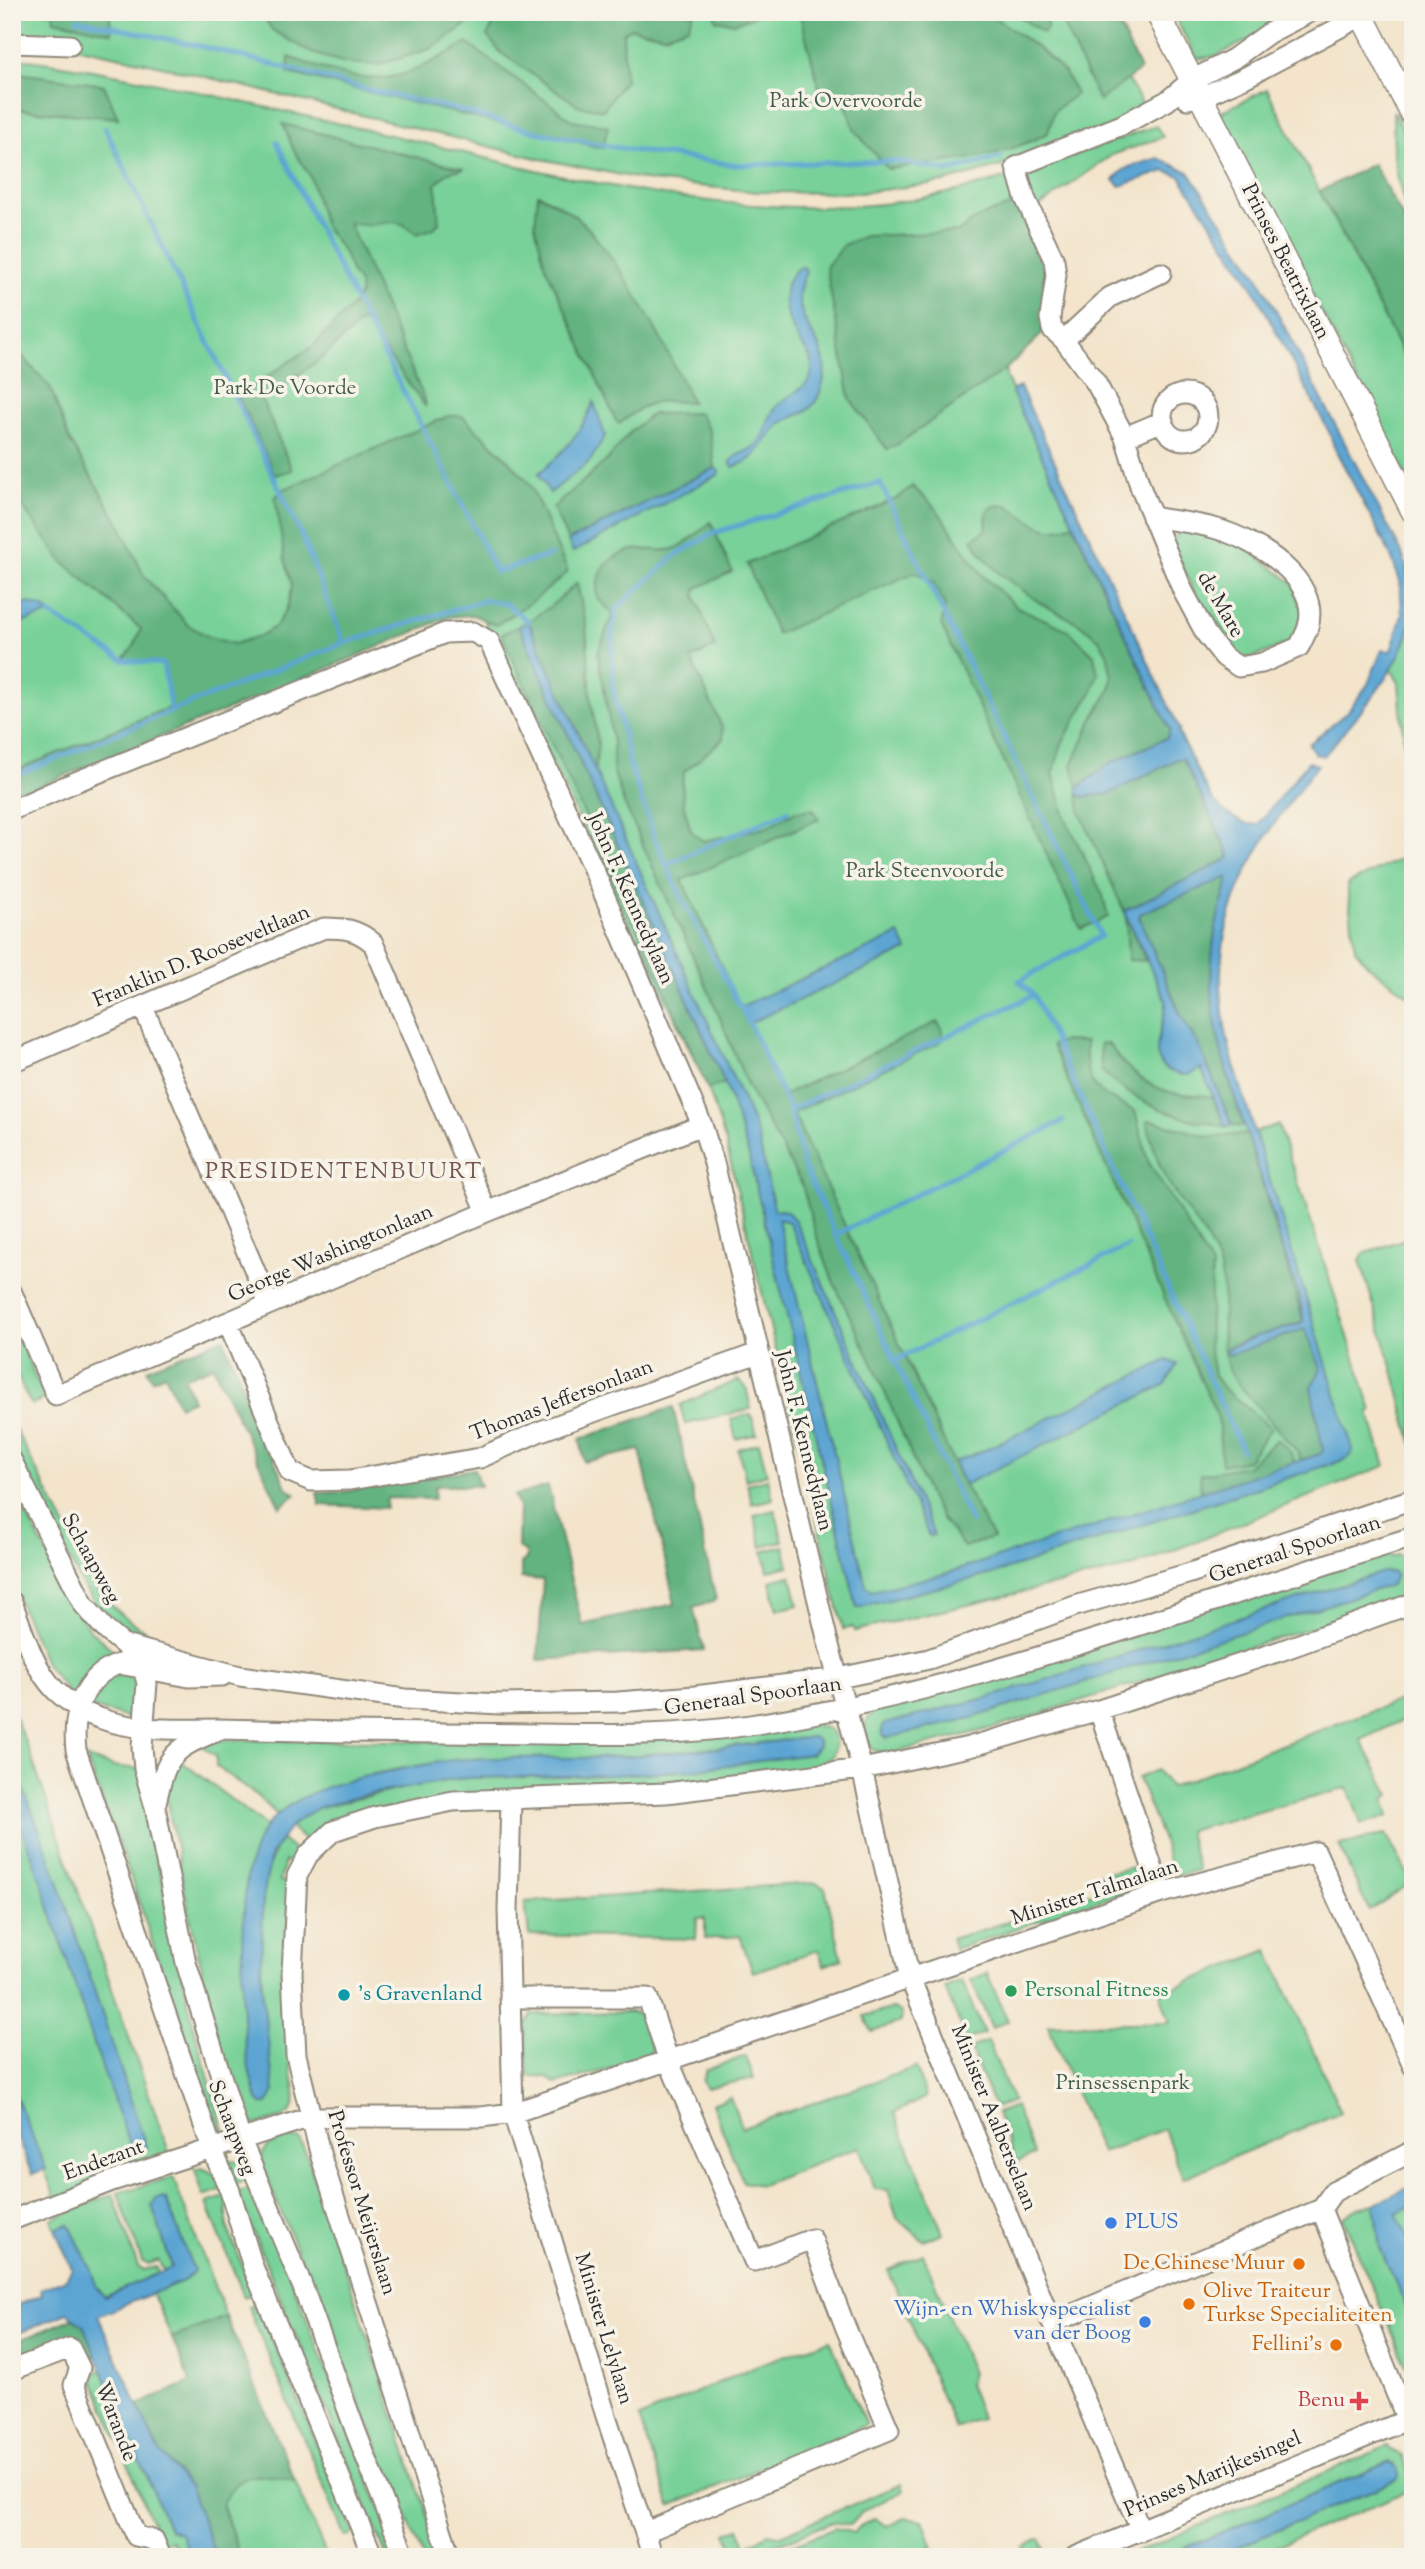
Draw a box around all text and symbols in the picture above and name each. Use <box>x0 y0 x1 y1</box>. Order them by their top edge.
park label: Park Overvoorde <box>769 87 923 117</box>
street label: Prinses Beatrixlaan <box>1233 179 1337 345</box>
park label: Park De Voorde <box>214 374 356 404</box>
street label: de Mare <box>1189 566 1251 644</box>
street label: John F. Kennedylaan <box>578 807 681 990</box>
park label: Park Steenvoorde <box>846 857 1004 887</box>
street label: Franklin D. Rooseveltlaan <box>89 898 315 1016</box>
district label: PRESIDENTENBUURT <box>205 1156 483 1189</box>
street label: George Washingtonlaan <box>224 1197 438 1311</box>
street label: John F. Kennedylaan <box>766 1346 840 1535</box>
street label: Thomas Jeffersonlaan <box>466 1352 658 1450</box>
street label: Schaapweg <box>53 1508 127 1610</box>
street label: Generaal Spoorlaan <box>1205 1508 1385 1592</box>
street label: Generaal Spoorlaan <box>662 1670 844 1724</box>
street label: Minister Talmalaan <box>1007 1852 1183 1934</box>
place label: Personal Fitness <box>1025 1976 1169 2006</box>
place label: 's Gravenland <box>358 1980 482 2010</box>
marker: Personal Fitness <box>1003 1983 1019 1999</box>
marker: 's Gravenland <box>336 1987 352 2003</box>
street label: Minister Aalberselaan <box>942 2020 1044 2216</box>
park label: Prinsessenpark <box>1056 2069 1191 2099</box>
street label: Schaapweg <box>199 2076 263 2180</box>
street label: Professor Meijerslaan <box>319 2107 403 2299</box>
street label: Endezant <box>60 2133 148 2189</box>
place label: PLUS <box>1125 2208 1179 2238</box>
marker: PLUS <box>1103 2215 1119 2231</box>
street label: Minister Lelylaan <box>566 2249 640 2409</box>
place label: De Chinese Muur <box>1123 2249 1285 2279</box>
marker: De Chinese Muur <box>1291 2256 1307 2272</box>
place label: Olive Traiteur Turkse Specialiteiten <box>1203 2277 1393 2331</box>
place label: Wijn- en Whiskyspecialist van der Boog <box>893 2295 1131 2349</box>
marker: Olive Traiteur Turkse Specialiteiten <box>1181 2296 1197 2312</box>
marker: Wijn- en Whiskyspecialist van der Boog <box>1137 2314 1153 2330</box>
place label: Fellini's <box>1252 2330 1322 2360</box>
marker: Fellini's <box>1328 2337 1344 2353</box>
street label: Warande <box>86 2378 144 2466</box>
place label: Benu <box>1298 2386 1345 2416</box>
marker: Benu <box>1351 2393 1367 2409</box>
street label: Prinses Marijkesingel <box>1120 2424 1306 2526</box>

